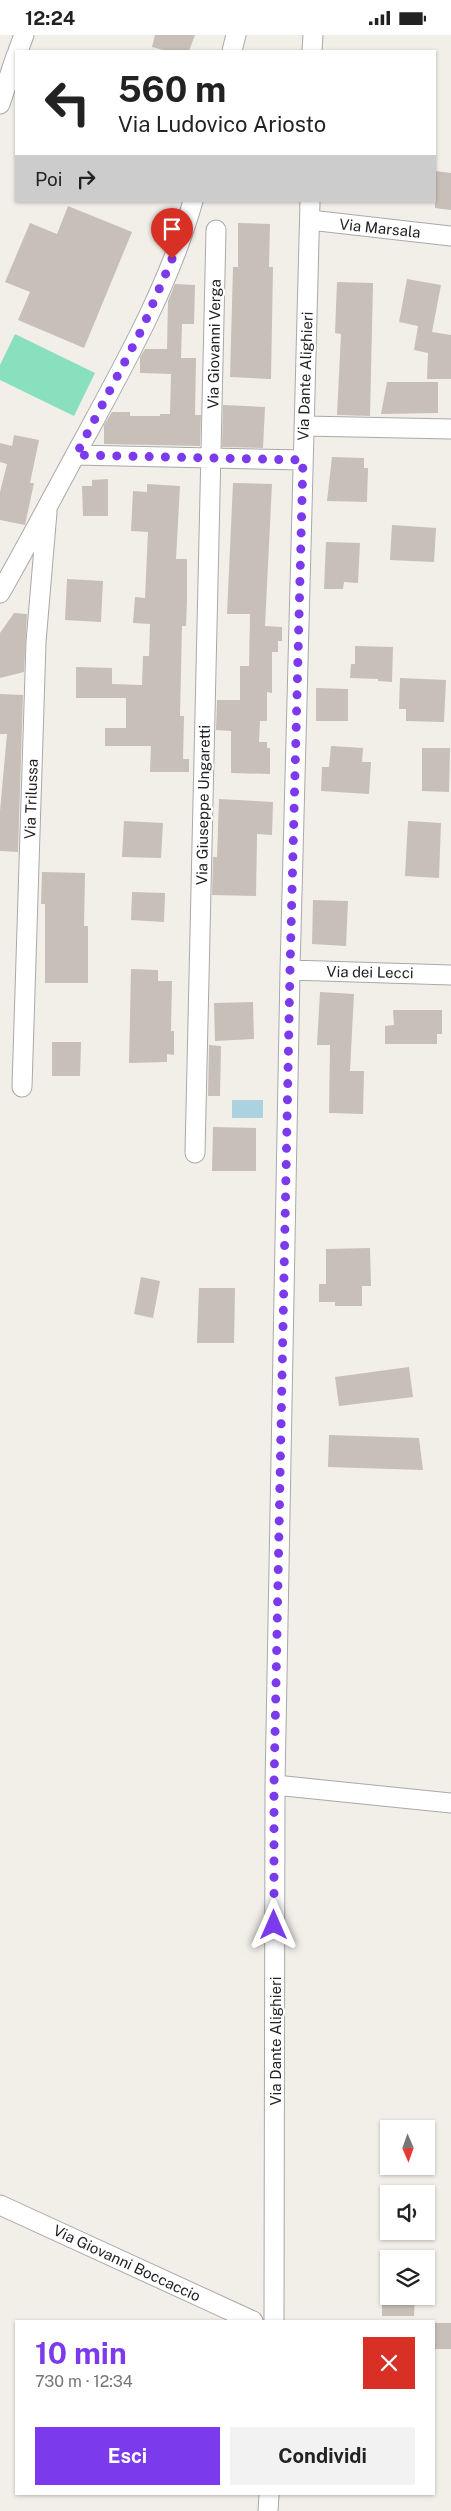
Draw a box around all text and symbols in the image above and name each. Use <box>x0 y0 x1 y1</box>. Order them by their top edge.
text: 12:24 <box>25 7 75 29</box>
text: 560 m <box>118 69 226 110</box>
icon: left <box>35 70 100 135</box>
text: Via Ludovico Ariosto <box>118 111 326 137</box>
icon: right <box>72 165 100 193</box>
text: Poi <box>35 168 62 190</box>
pin <box>151 208 193 259</box>
icon: arrive <box>158 215 186 243</box>
street label: Via Marsala <box>338 215 422 241</box>
street label: Via Giovanni Verga <box>204 279 224 409</box>
street label: Via Dante Alighieri <box>294 311 316 441</box>
street label: Via Giuseppe Ungaretti <box>193 725 213 885</box>
street label: Via Trilussa <box>21 759 41 839</box>
street label: Via dei Lecci <box>326 963 414 981</box>
position arrow <box>247 1898 299 1950</box>
street label: Via Dante Alighieri <box>267 1976 284 2106</box>
north arrow <box>380 2120 435 2175</box>
map controls <box>380 2120 435 2305</box>
button: sound <box>380 2185 435 2240</box>
street label: Via Giovanni Boccaccio <box>51 2221 203 2305</box>
button: layers <box>380 2250 435 2305</box>
text: 10 min <box>35 2335 127 2371</box>
button: close <box>363 2337 415 2389</box>
text: 730 m · 12:34 <box>35 2372 133 2391</box>
button: Esci <box>35 2427 220 2485</box>
button: Condividi <box>230 2427 415 2485</box>

